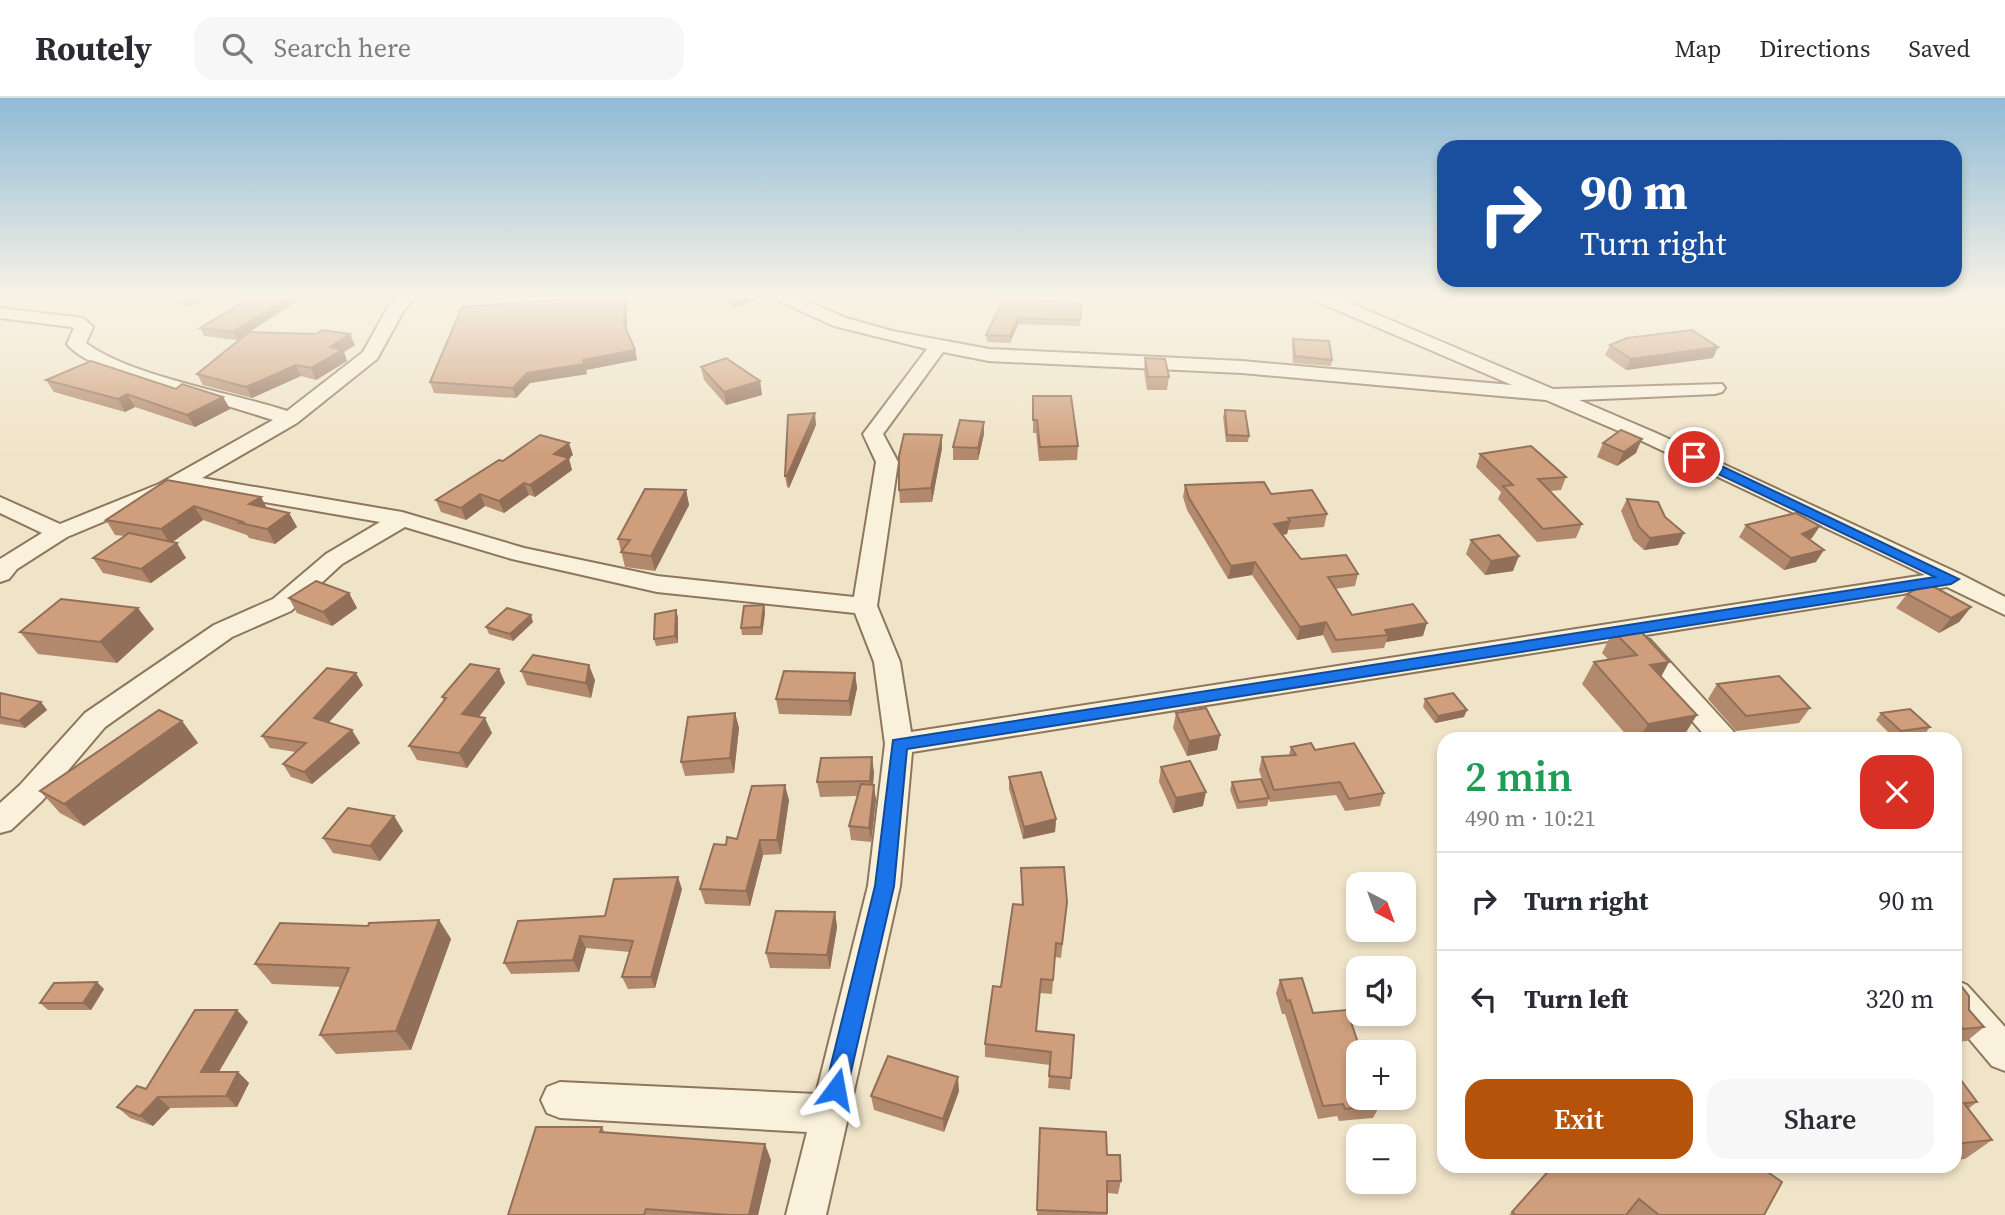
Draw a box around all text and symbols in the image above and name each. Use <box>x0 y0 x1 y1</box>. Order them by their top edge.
search box <box>194 17 684 80</box>
text: Routely <box>35 26 152 71</box>
icon: search <box>218 29 256 67</box>
text: Search here <box>274 30 411 66</box>
text: Map <box>1674 32 1721 65</box>
text: Directions <box>1759 32 1870 65</box>
text: Saved <box>1908 32 1970 65</box>
text: 90 m <box>1580 158 1688 225</box>
icon: right <box>1465 168 1556 259</box>
text: Turn right <box>1580 222 1726 266</box>
pin <box>1664 427 1724 487</box>
icon: arrive <box>1675 438 1713 476</box>
text: 2 min <box>1465 747 1573 805</box>
button: close <box>1860 755 1934 829</box>
text: 490 m · 10:21 <box>1465 802 1596 834</box>
north arrow <box>1346 872 1416 942</box>
map controls <box>1346 872 1416 1194</box>
icon: right <box>1465 882 1503 920</box>
text: Turn right <box>1524 883 1648 919</box>
text: 90 m <box>1879 883 1934 919</box>
button: sound <box>1346 956 1416 1026</box>
icon: left <box>1465 980 1503 1018</box>
text: Turn left <box>1524 981 1628 1017</box>
text: 320 m <box>1866 981 1934 1017</box>
button: + <box>1346 1040 1416 1110</box>
position arrow <box>799 1052 873 1126</box>
button: Exit <box>1465 1079 1693 1159</box>
button: Share <box>1707 1079 1934 1159</box>
button: − <box>1346 1124 1416 1194</box>

